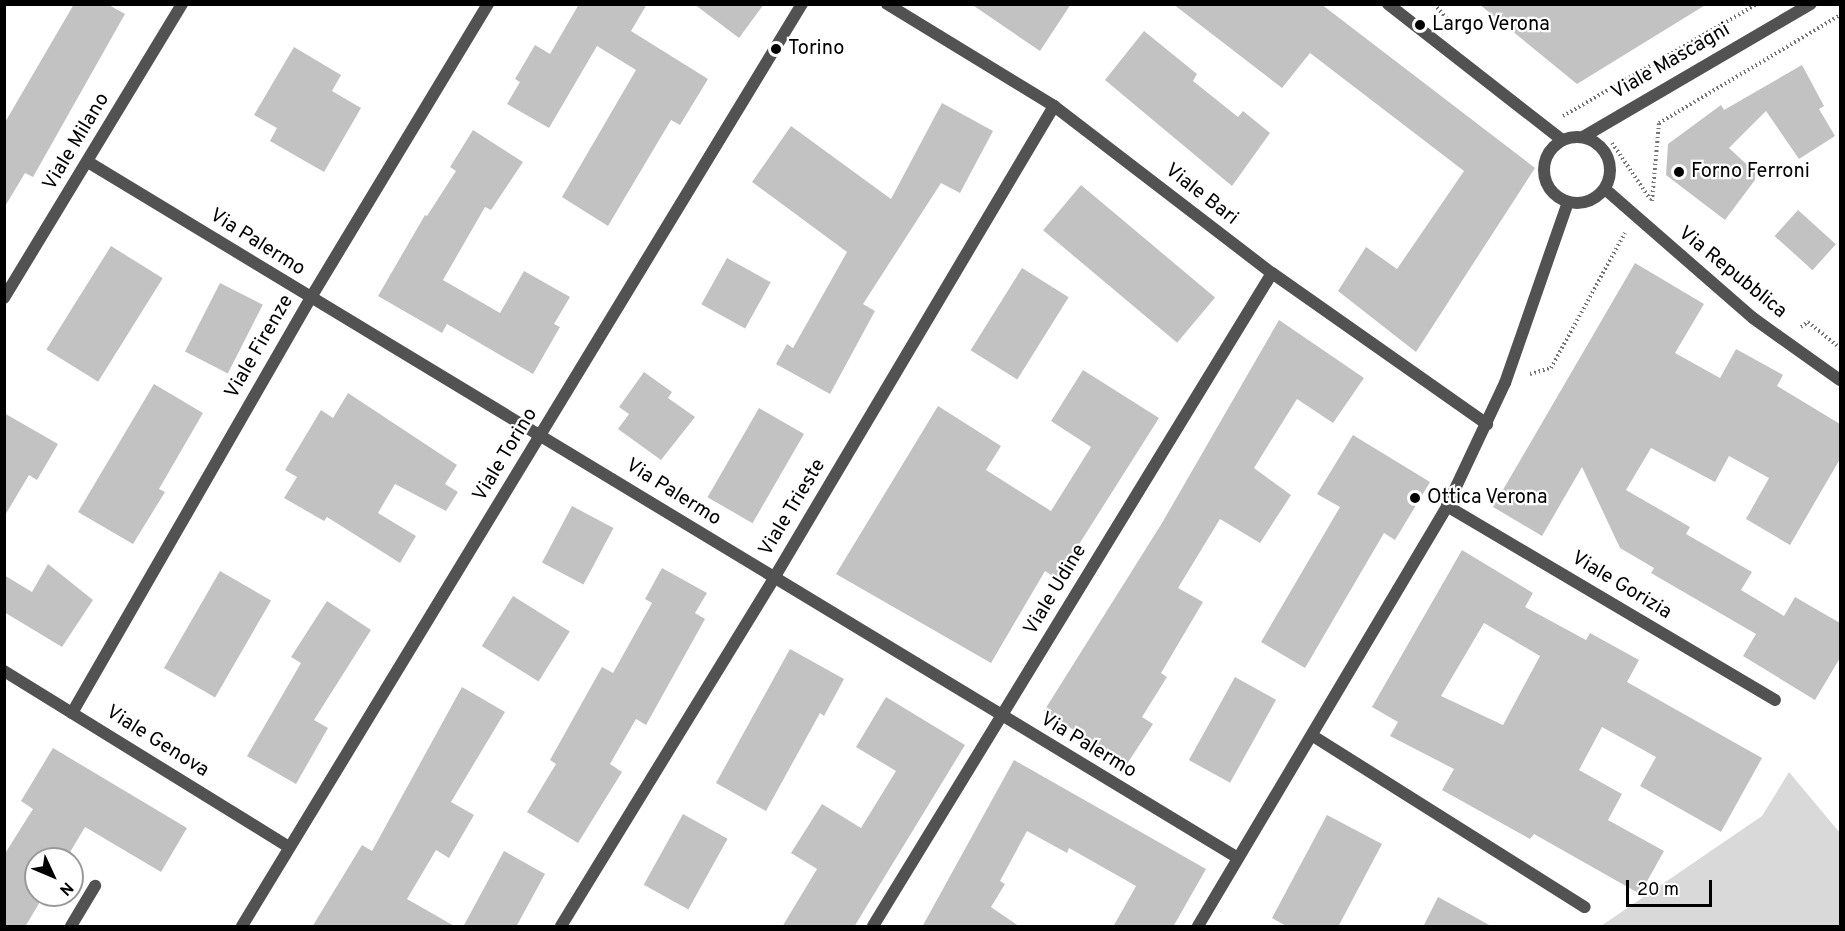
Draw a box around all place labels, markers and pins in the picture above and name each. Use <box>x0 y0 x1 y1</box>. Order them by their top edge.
place label: Largo Verona <box>1432 13 1551 37</box>
marker: Largo Verona <box>1413 18 1427 32</box>
place label: Torino <box>788 37 844 61</box>
marker: Torino <box>769 42 783 56</box>
place label: Forno Ferroni <box>1691 160 1810 184</box>
marker: Forno Ferroni <box>1672 165 1686 179</box>
place label: Ottica Verona <box>1427 486 1548 510</box>
marker: Ottica Verona <box>1408 491 1422 505</box>

